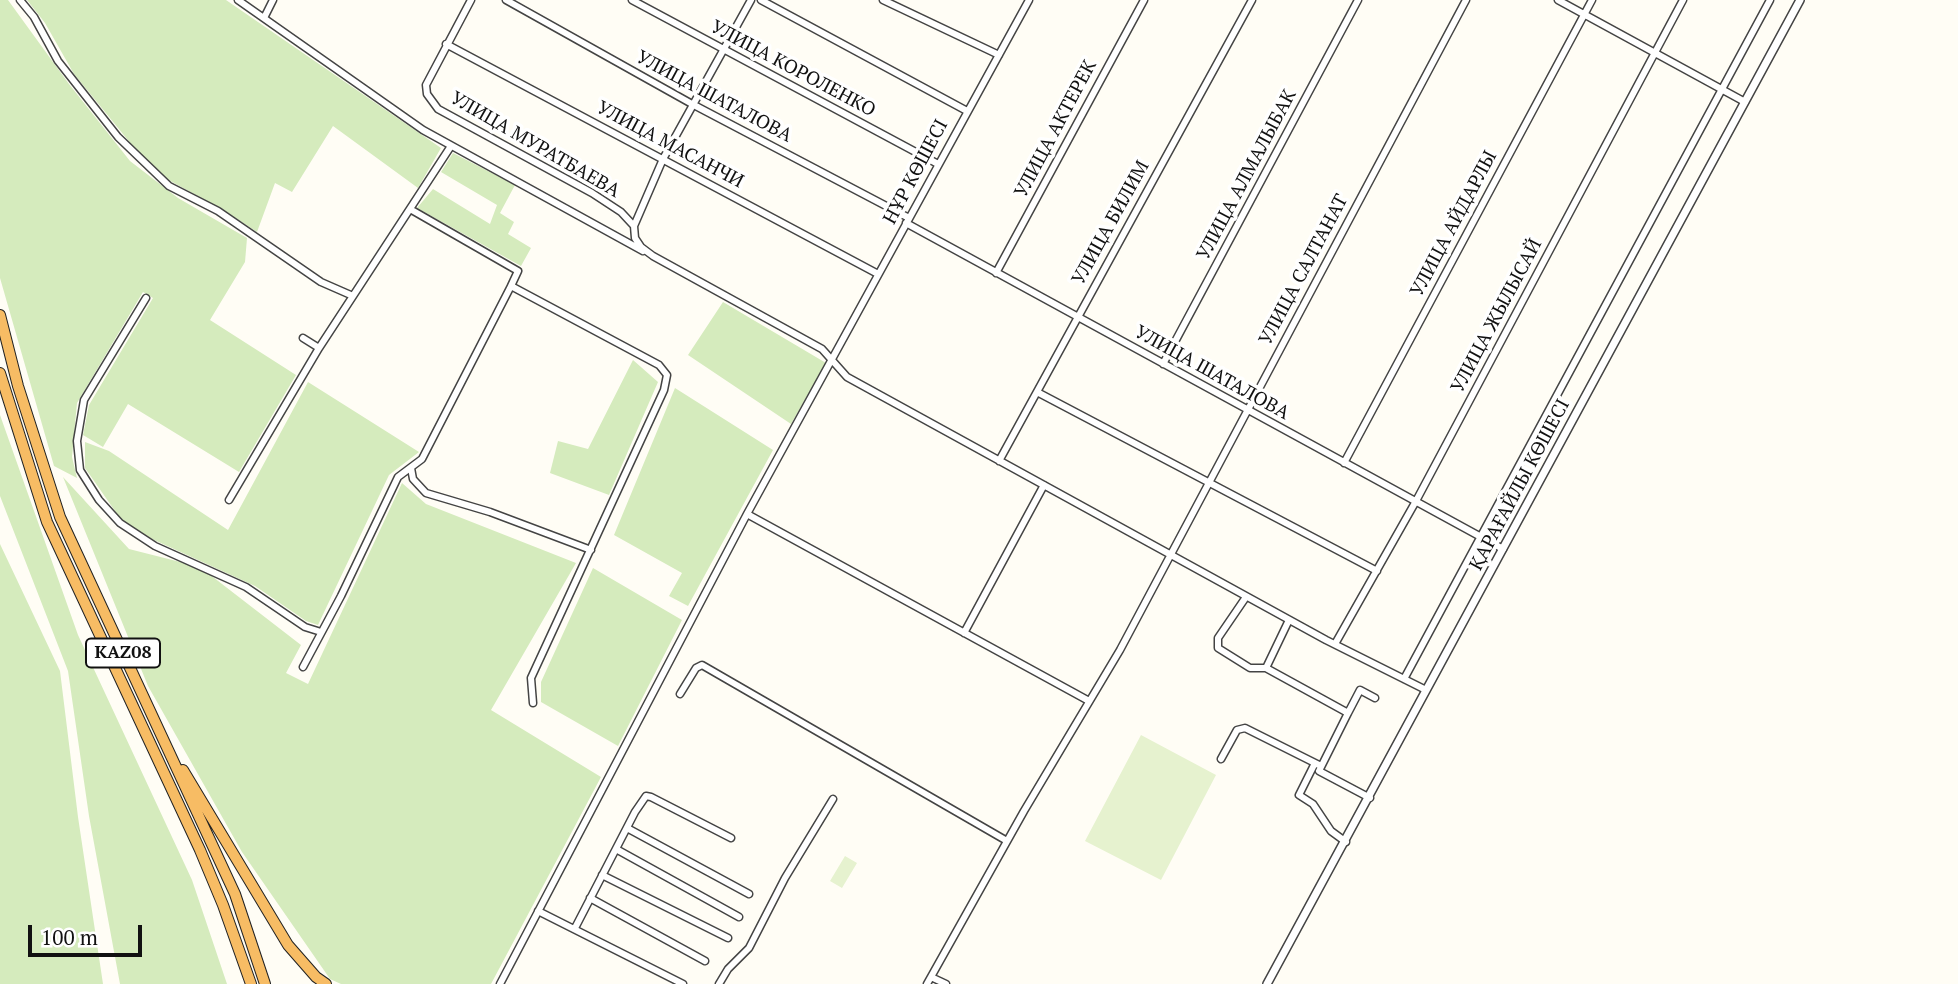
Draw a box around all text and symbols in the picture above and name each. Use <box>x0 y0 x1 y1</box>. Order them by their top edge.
street label: УЛИЦА КОРОЛЕНКО <box>707 16 879 122</box>
street label: УЛИЦА ШАТАЛОВА <box>632 46 796 148</box>
street label: УЛИЦА АКТЕРЕК <box>1010 56 1102 202</box>
street label: УЛИЦА АЛМАЛЫБАК <box>1192 86 1302 264</box>
street label: УЛИЦА МУРАТБАЕВА <box>446 87 624 203</box>
street label: УЛИЦА МАСАНЧИ <box>593 97 747 193</box>
street label: НҰР КӨШЕСІ <box>879 116 953 228</box>
street label: УЛИЦА АЙДАРЛЫ <box>1406 147 1502 301</box>
street label: УЛИЦА БИЛИМ <box>1068 157 1154 289</box>
street label: УЛИЦА САЛТАНАТ <box>1255 191 1353 349</box>
street label: УЛИЦА ЖЫЛЫСАЙ <box>1447 235 1547 397</box>
street label: УЛИЦА ШАТАЛОВА <box>1131 321 1293 425</box>
street label: ҚАРАҒАЙЛЫ КӨШЕСІ <box>1465 395 1575 575</box>
road number: KAZ08 <box>86 638 160 668</box>
scale bar <box>32 911 145 955</box>
text: 100 m <box>41 923 98 951</box>

